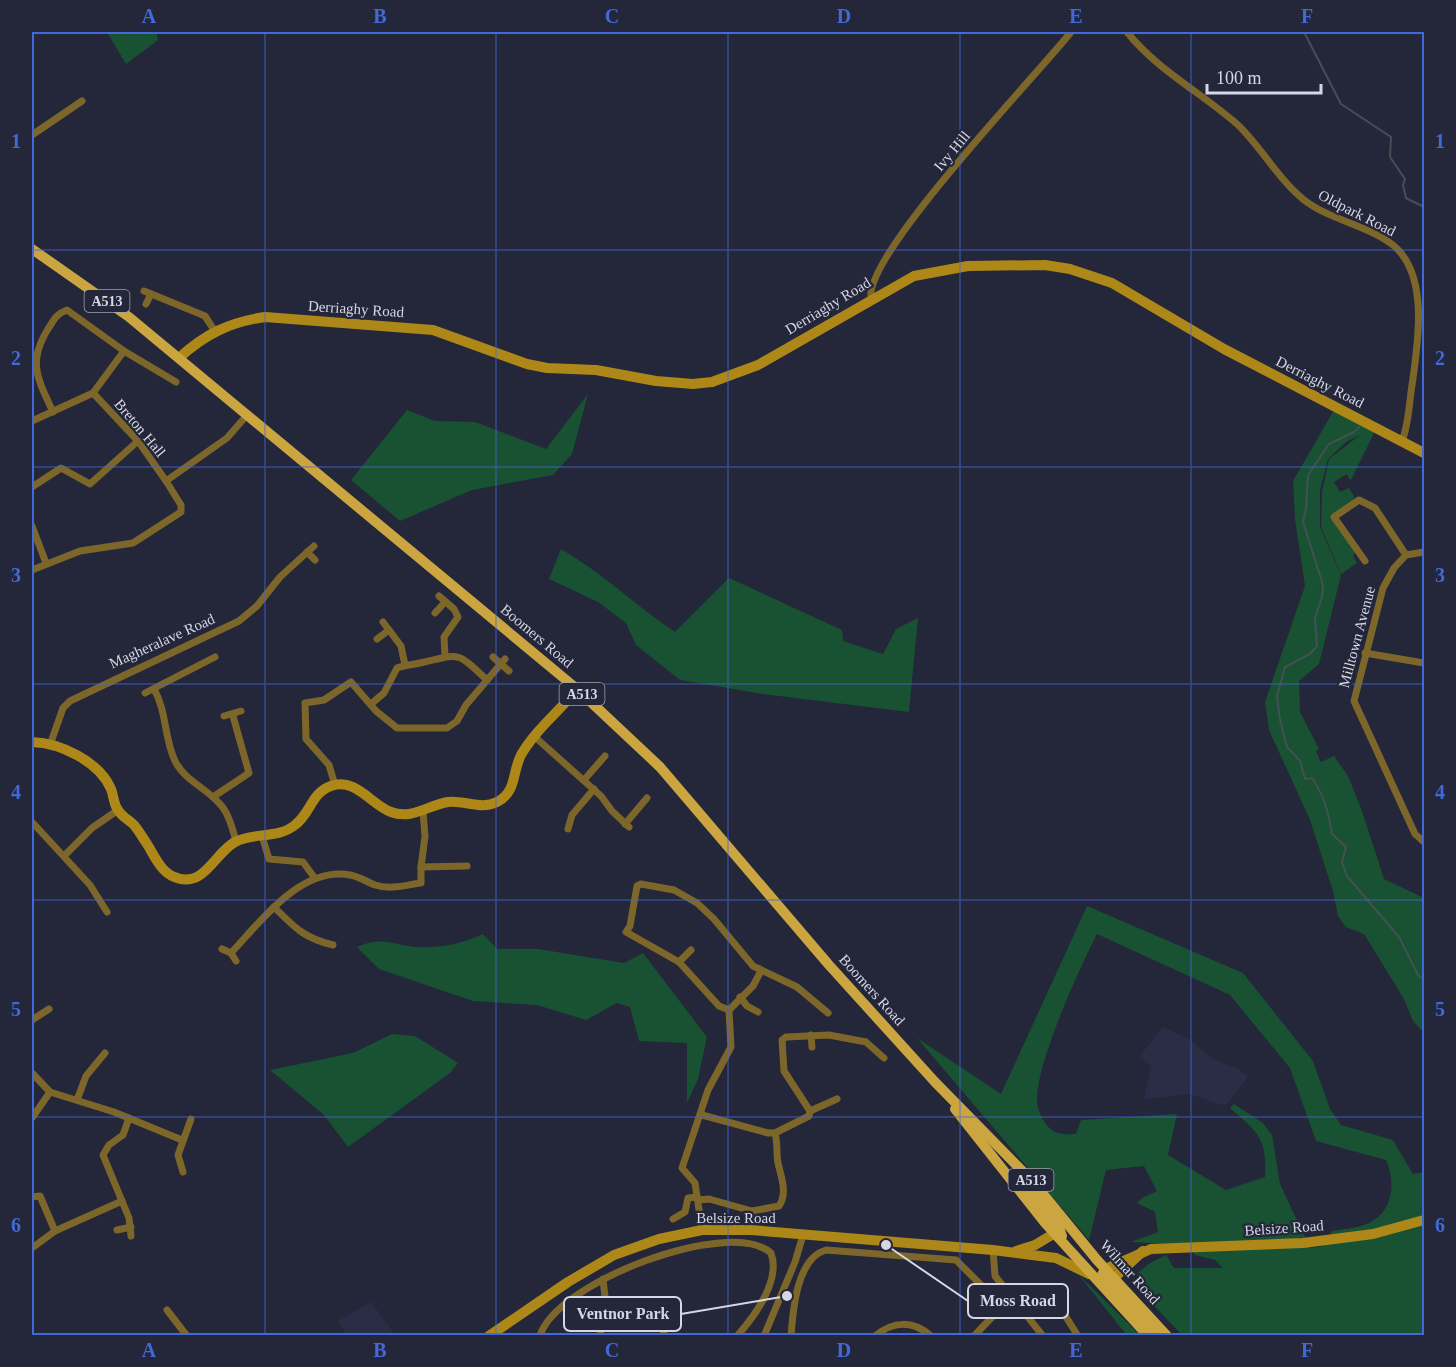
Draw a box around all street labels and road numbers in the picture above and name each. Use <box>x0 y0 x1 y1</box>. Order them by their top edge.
street label: Ivy Hill <box>931 128 973 174</box>
street label: Oldpark Road <box>1316 187 1399 240</box>
street label: Derriaghy Road <box>783 274 874 338</box>
road number: A513 <box>84 290 130 312</box>
street label: Derriaghy Road <box>307 298 405 320</box>
street label: Derriaghy Road <box>1274 353 1367 411</box>
street label: Breton Hall <box>111 396 169 460</box>
street label: Milltown Avenue <box>1336 584 1378 689</box>
street label: Boomers Road <box>498 601 577 671</box>
street label: Magheralave Road <box>107 610 218 671</box>
road number: A513 <box>560 683 604 705</box>
street label: Boomers Road <box>836 951 908 1029</box>
road number: A513 <box>1008 1169 1054 1191</box>
street label: Belsize Road <box>696 1210 776 1226</box>
street label: Belsize Road <box>1244 1217 1325 1239</box>
street label: Wilmar Road <box>1097 1237 1163 1308</box>

